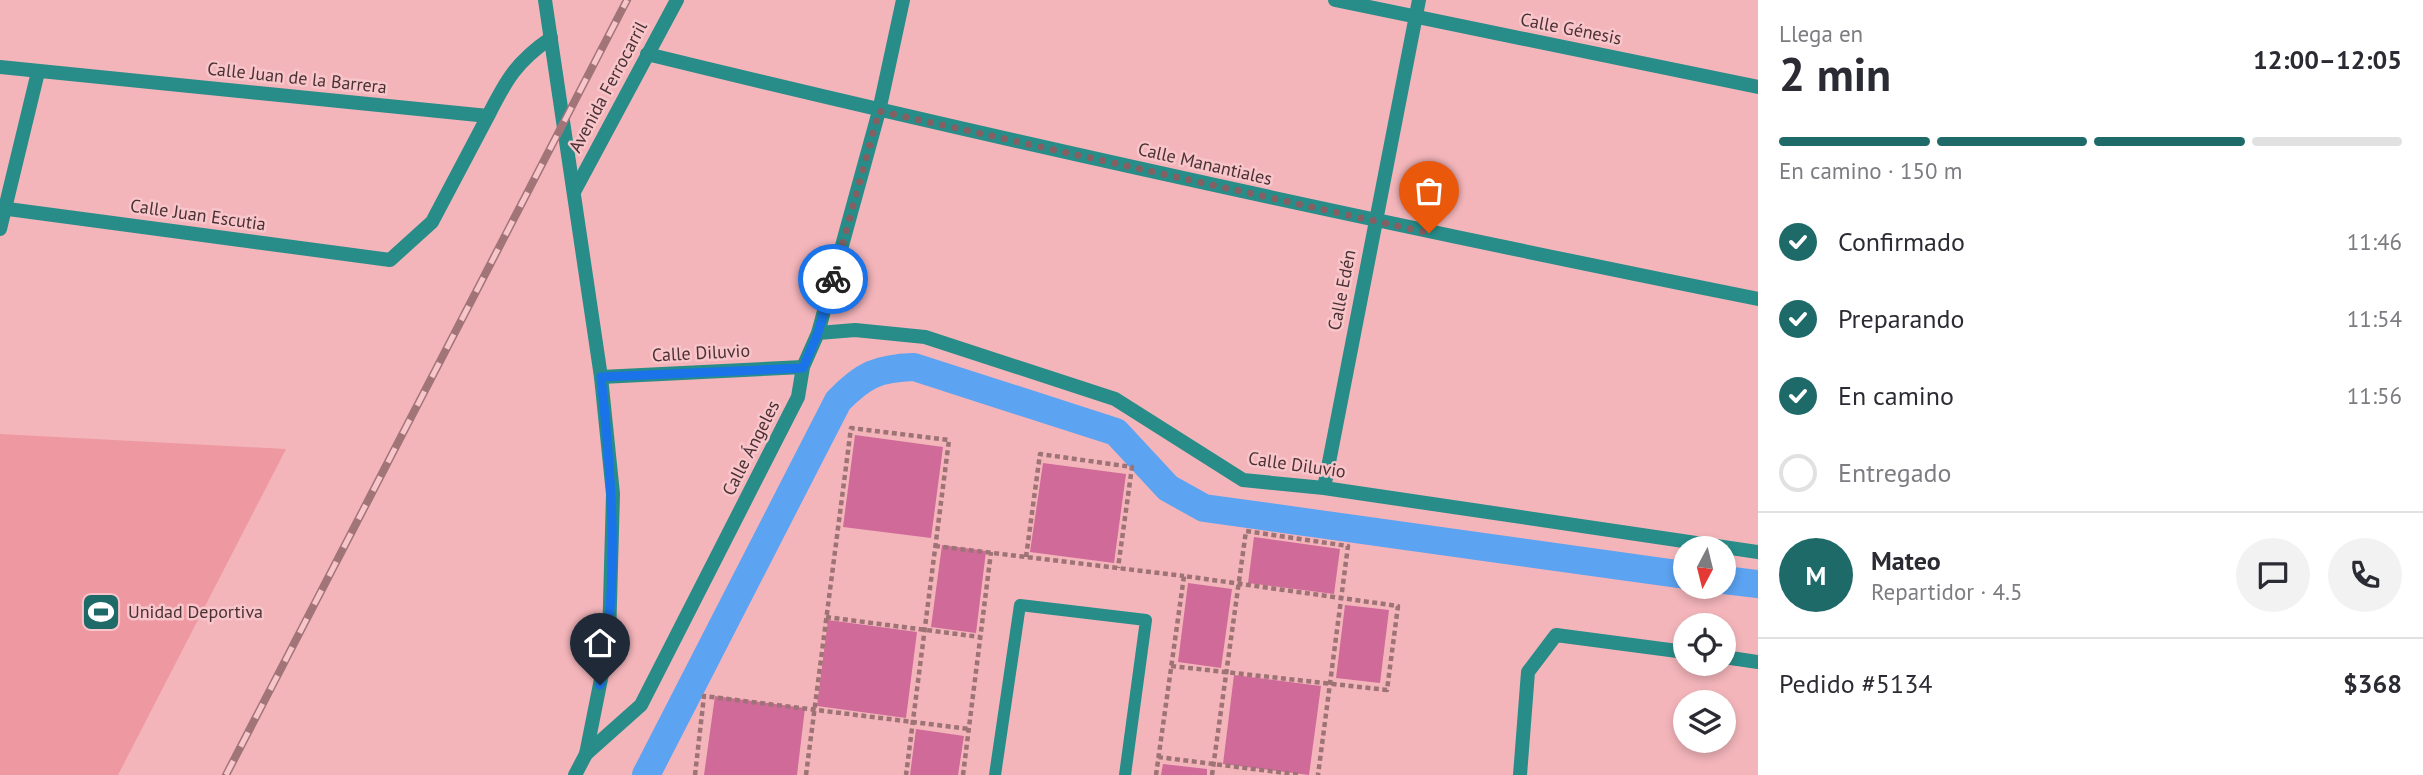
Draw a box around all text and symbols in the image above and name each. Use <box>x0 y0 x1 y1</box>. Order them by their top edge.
street label: Calle Génesis <box>1519 7 1624 50</box>
street label: Avenida Ferrocarril <box>563 17 652 156</box>
text: Llega en <box>1779 19 1863 48</box>
text: 12:00–12:05 <box>2253 43 2402 76</box>
text: 2 min <box>1779 44 1891 104</box>
street label: Calle Juan de la Barrera <box>206 57 388 98</box>
street label: Calle Manantiales <box>1136 137 1274 190</box>
text: En camino · 150 m <box>1779 156 1962 185</box>
pin <box>1399 161 1459 233</box>
icon: bag <box>1410 172 1448 210</box>
street label: Calle Juan Escutia <box>129 194 267 235</box>
icon: check <box>1779 223 1817 261</box>
text: Confirmado <box>1838 225 1965 258</box>
text: 11:46 <box>2347 227 2402 256</box>
courier <box>798 244 868 314</box>
street label: Calle Edén <box>1322 248 1361 332</box>
icon: bike <box>814 260 852 298</box>
icon: check <box>1779 300 1817 338</box>
text: Preparando <box>1838 302 1965 335</box>
text: 11:54 <box>2347 304 2402 333</box>
street label: Calle Diluvio <box>651 338 751 367</box>
icon: check <box>1779 377 1817 415</box>
text: En camino <box>1838 379 1954 412</box>
text: 11:56 <box>2347 381 2402 410</box>
street label: Calle Ángeles <box>717 396 784 499</box>
street label: Calle Diluvio <box>1247 446 1347 483</box>
text: Entregado <box>1838 456 1952 489</box>
north arrow <box>1673 536 1736 598</box>
map controls <box>1673 536 1736 753</box>
button: chat <box>2236 538 2310 612</box>
button: phone <box>2328 538 2402 612</box>
text: Mateo <box>1871 544 1941 577</box>
text: M <box>1806 559 1826 592</box>
text: Repartidor · 4.5 <box>1871 577 2023 606</box>
sports icon: Unidad Deportiva <box>80 591 122 633</box>
place label: Unidad Deportiva <box>128 600 263 623</box>
pin <box>570 613 630 685</box>
button: locate <box>1673 613 1736 676</box>
icon: home <box>581 624 619 662</box>
text: Pedido #5134 <box>1779 667 1932 700</box>
text: $368 <box>2343 667 2402 700</box>
button: layers <box>1673 690 1736 753</box>

